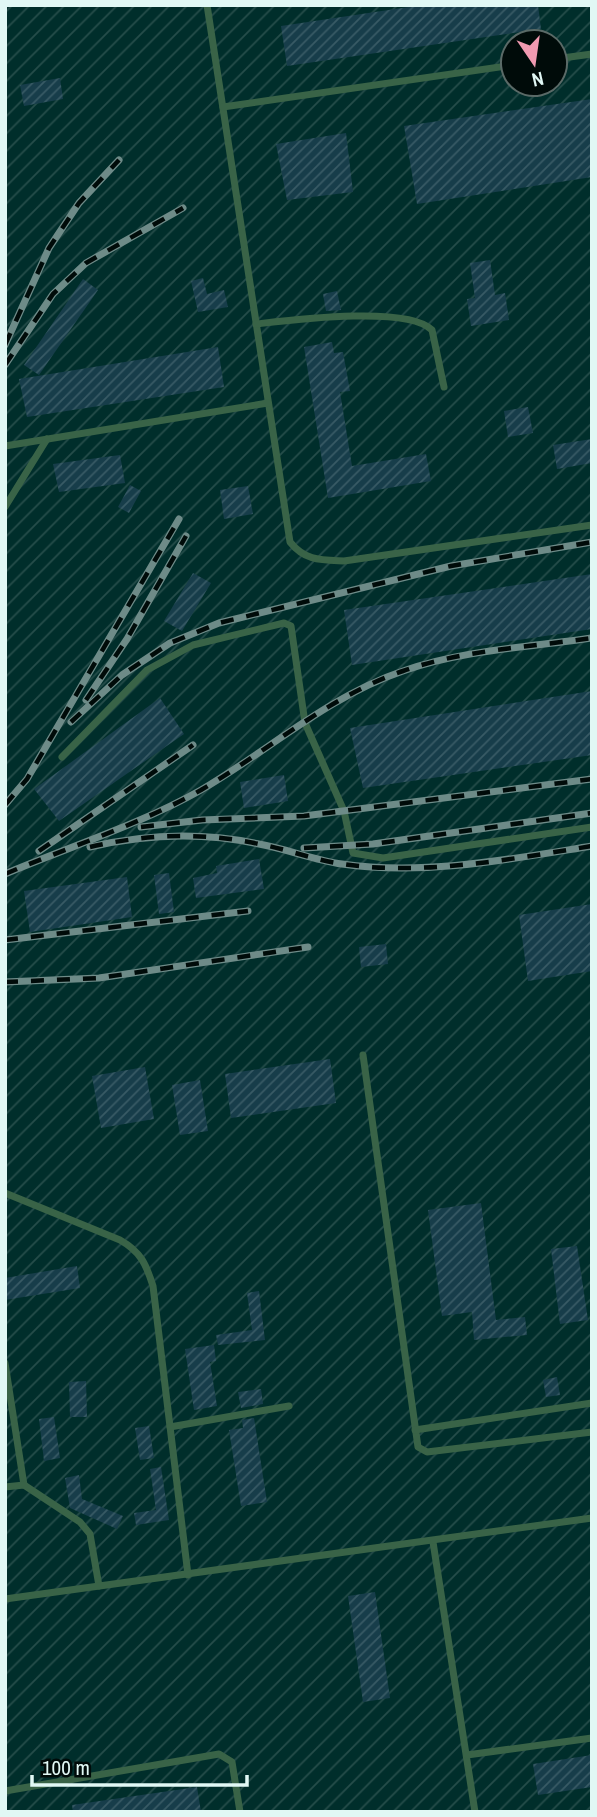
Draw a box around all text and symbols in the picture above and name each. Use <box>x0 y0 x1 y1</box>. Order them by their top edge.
north arrow <box>499 28 569 98</box>
text: N <box>529 66 546 93</box>
scale bar <box>32 1744 247 1788</box>
text: 100 m <box>42 1753 90 1782</box>

